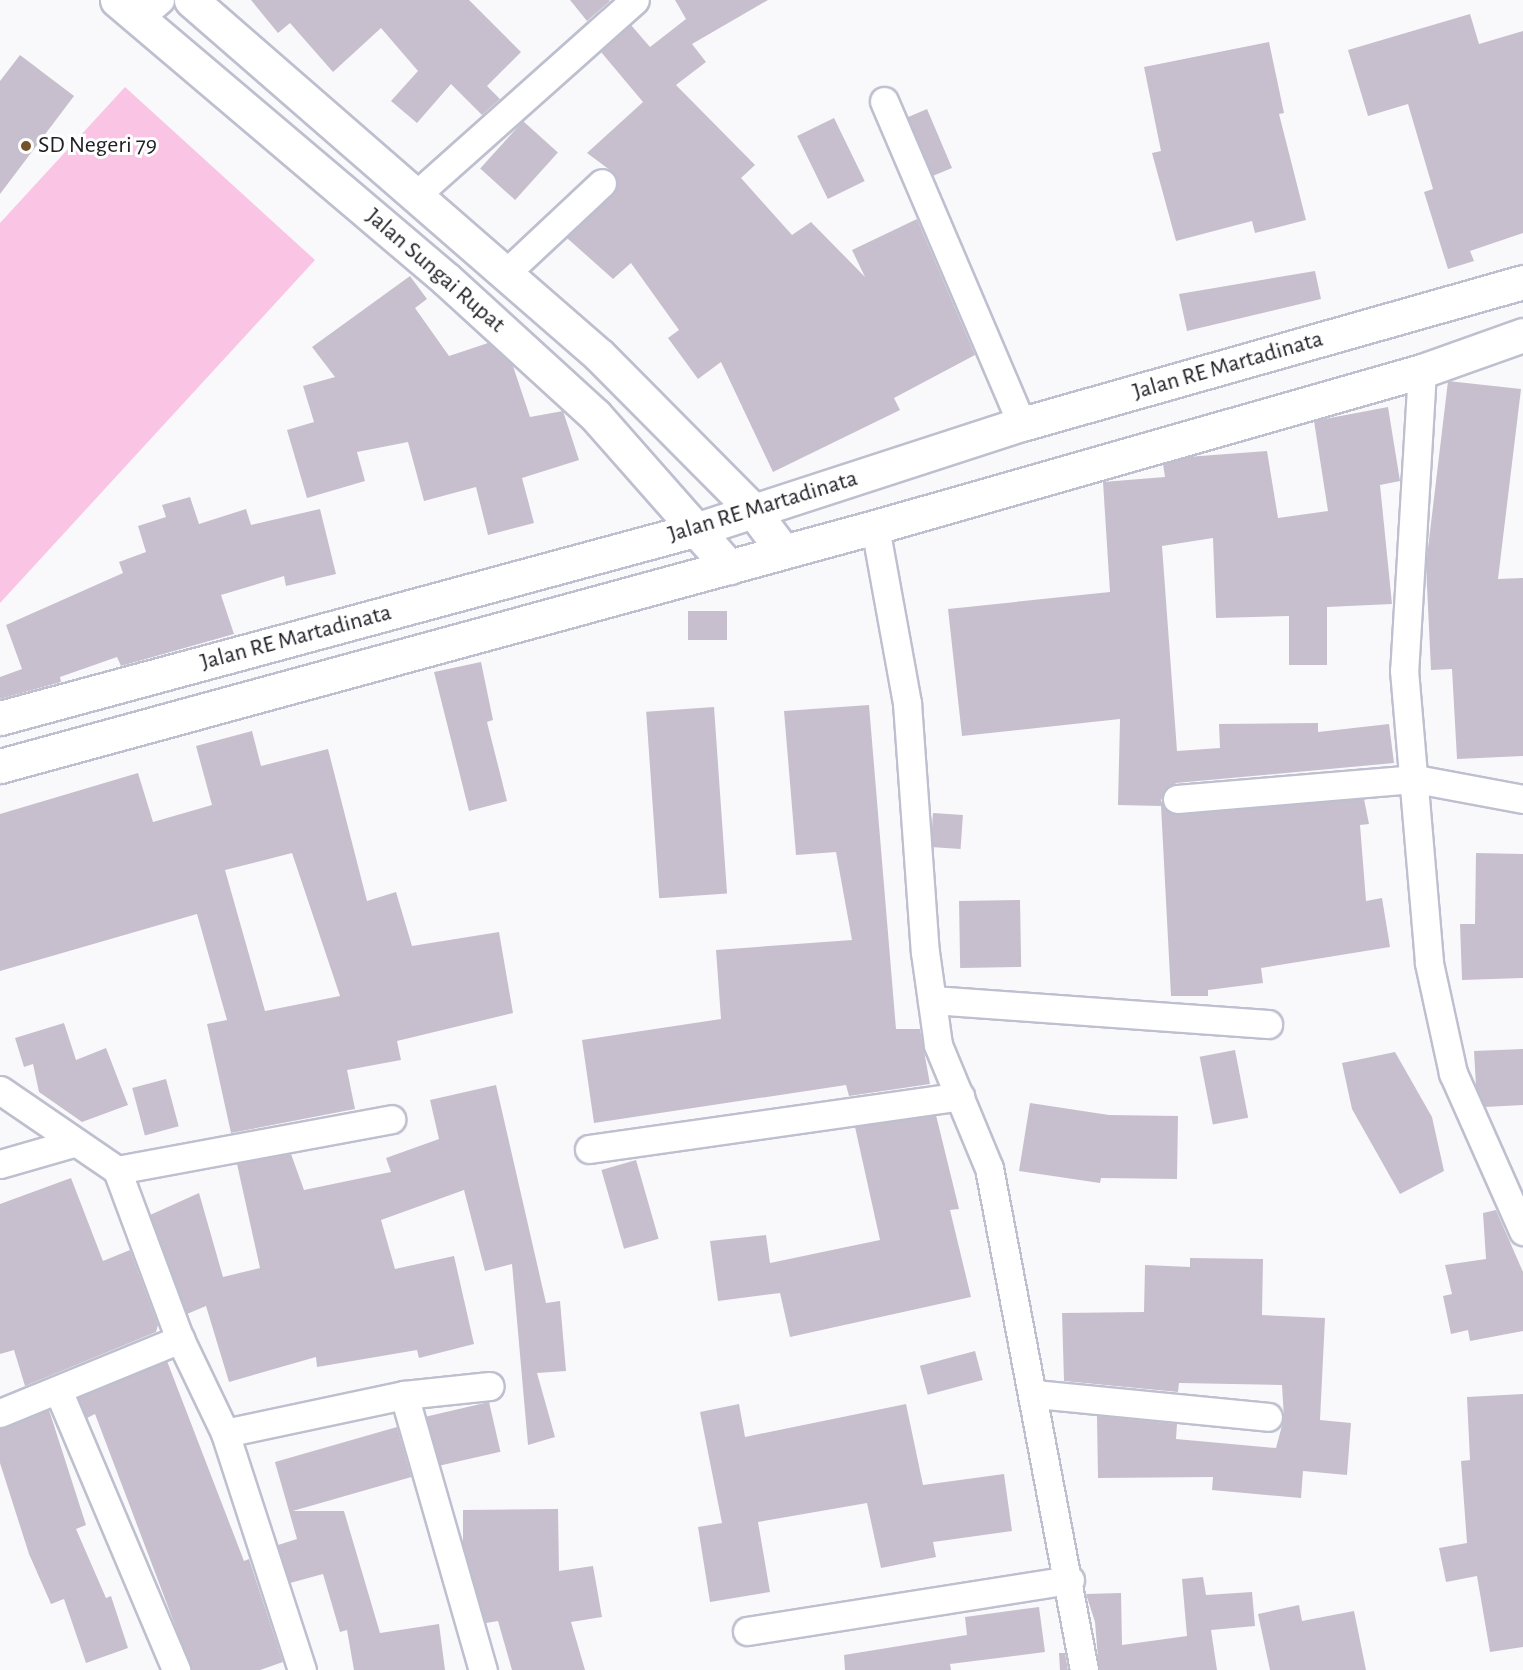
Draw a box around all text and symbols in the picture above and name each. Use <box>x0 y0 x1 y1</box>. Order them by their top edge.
place label: SD Negeri 79 <box>38 132 157 160</box>
marker: SD Negeri 79 <box>19 139 33 153</box>
street label: Jalan Sungai Rupat <box>359 203 511 339</box>
street label: Jalan RE Martadinata <box>1130 325 1326 407</box>
street label: Jalan RE Martadinata <box>665 465 861 549</box>
street label: Jalan RE Martadinata <box>197 599 395 677</box>

